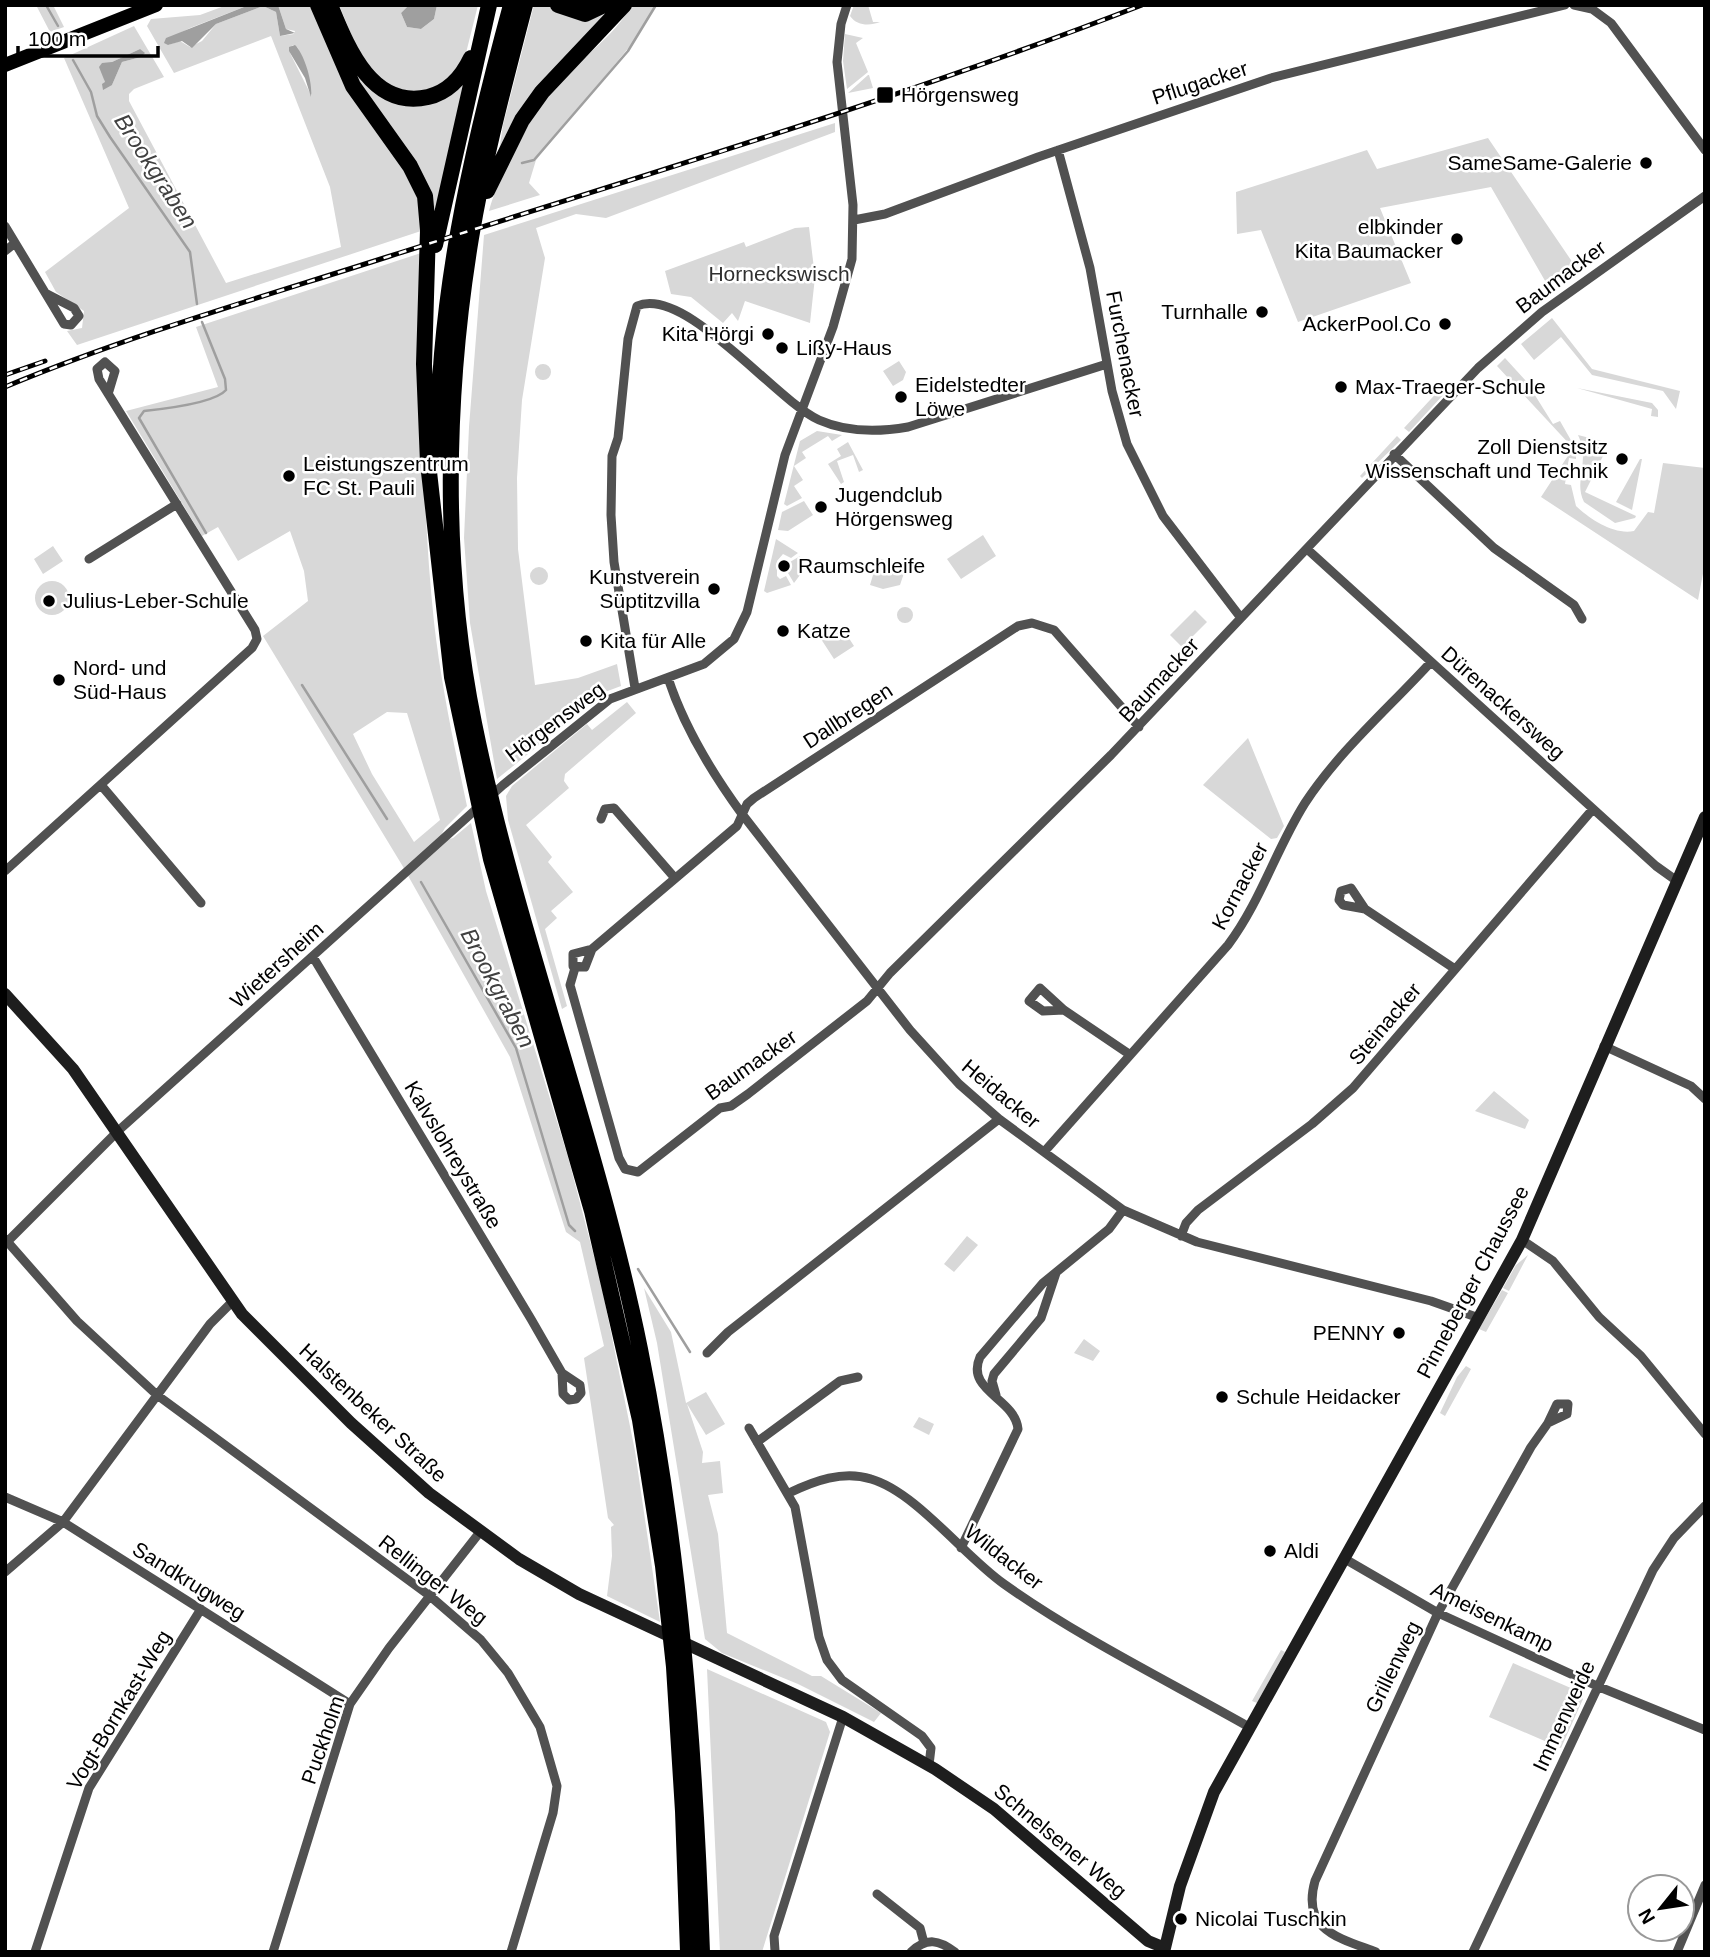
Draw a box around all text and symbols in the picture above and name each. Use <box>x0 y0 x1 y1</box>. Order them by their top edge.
scale bar <box>18 14 158 58</box>
text: 100 m <box>28 27 86 50</box>
street label: Pflugacker <box>1149 56 1251 109</box>
place label: Hörgensweg <box>901 83 1019 106</box>
marker: Hörgensweg <box>875 85 895 105</box>
water label: Brookgraben <box>109 109 203 233</box>
place label: SameSame-Galerie <box>1448 151 1632 174</box>
marker: SameSame-Galerie <box>1638 155 1654 171</box>
place label: elbkinder Kita Baumacker <box>1295 215 1443 262</box>
marker: elbkinder Kita Baumacker <box>1449 231 1465 247</box>
street label: Baumacker <box>1511 235 1610 318</box>
park label: Horneckswisch <box>708 262 850 285</box>
street label: Furchenacker <box>1102 289 1149 419</box>
place label: Turnhalle <box>1161 300 1248 323</box>
marker: Turnhalle <box>1254 304 1270 320</box>
place label: AckerPool.Co <box>1303 312 1431 335</box>
marker: AckerPool.Co <box>1437 316 1453 332</box>
place label: Kita Hörgi <box>662 322 754 345</box>
marker: Kita Hörgi <box>760 326 776 342</box>
place label: Lißy-Haus <box>796 336 892 359</box>
marker: Lißy-Haus <box>774 340 790 356</box>
place label: Eidelstedter Löwe <box>915 373 1026 420</box>
place label: Max-Traeger-Schule <box>1355 375 1546 398</box>
marker: Max-Traeger-Schule <box>1333 379 1349 395</box>
marker: Eidelstedter Löwe <box>893 389 909 405</box>
place label: Zoll Dienstsitz Wissenschaft und Technik <box>1366 435 1608 482</box>
marker: Zoll Dienstsitz Wissenschaft und Technik <box>1614 451 1630 467</box>
place label: Leistungszentrum FC St. Pauli <box>303 452 469 499</box>
marker: Leistungszentrum FC St. Pauli <box>281 468 297 484</box>
place label: Jugendclub Hörgensweg <box>835 483 953 530</box>
marker: Jugendclub Hörgensweg <box>813 499 829 515</box>
place label: Raumschleife <box>798 554 925 577</box>
marker: Raumschleife <box>776 558 792 574</box>
place label: Kunstverein Süptitzvilla <box>589 565 700 612</box>
marker: Kunstverein Süptitzvilla <box>706 581 722 597</box>
place label: Julius-Leber-Schule <box>63 589 249 612</box>
marker: Julius-Leber-Schule <box>41 593 57 609</box>
place label: Katze <box>797 619 851 642</box>
marker: Katze <box>775 623 791 639</box>
place label: Kita für Alle <box>600 629 706 652</box>
marker: Kita für Alle <box>578 633 594 649</box>
street label: Baumacker <box>1114 633 1203 726</box>
street label: Dürenackersweg <box>1437 641 1570 764</box>
place label: Nord- und Süd-Haus <box>73 656 166 703</box>
marker: Nord- und Süd-Haus <box>51 672 67 688</box>
street label: Hörgensweg <box>501 677 609 766</box>
street label: Dallbregen <box>799 678 897 753</box>
street label: Kornacker <box>1207 838 1272 933</box>
street label: Wietersheim <box>226 917 328 1012</box>
water label: Brookgraben <box>456 924 540 1052</box>
street label: Steinacker <box>1344 978 1425 1069</box>
street label: Baumacker <box>701 1025 801 1104</box>
street label: Heidacker <box>958 1054 1045 1133</box>
street label: Kalvslohreystraße <box>400 1077 507 1233</box>
street label: Pinneberger Chaussee <box>1412 1182 1533 1382</box>
place label: PENNY <box>1313 1321 1385 1344</box>
marker: PENNY <box>1391 1325 1407 1341</box>
street label: Halstenbeker Straße <box>295 1339 452 1487</box>
place label: Schule Heidacker <box>1236 1385 1401 1408</box>
marker: Schule Heidacker <box>1214 1389 1230 1405</box>
street label: Wildacker <box>961 1519 1048 1594</box>
street label: Rellinger Weg <box>374 1530 492 1629</box>
street label: Sandkrugweg <box>129 1537 250 1624</box>
place label: Aldi <box>1284 1539 1319 1562</box>
marker: Aldi <box>1262 1543 1278 1559</box>
street label: Ameisenkamp <box>1427 1577 1557 1656</box>
street label: Grillenweg <box>1360 1617 1425 1716</box>
street label: Vogt-Bornkast-Weg <box>62 1626 175 1794</box>
street label: Immenweide <box>1528 1657 1599 1775</box>
street label: Puckholm <box>297 1693 348 1787</box>
street label: Schnelsener Weg <box>990 1779 1131 1903</box>
north arrow <box>1626 1873 1696 1943</box>
text: N <box>1634 1905 1659 1927</box>
place label: Nicolai Tuschkin <box>1195 1907 1347 1930</box>
marker: Nicolai Tuschkin <box>1173 1911 1189 1927</box>

